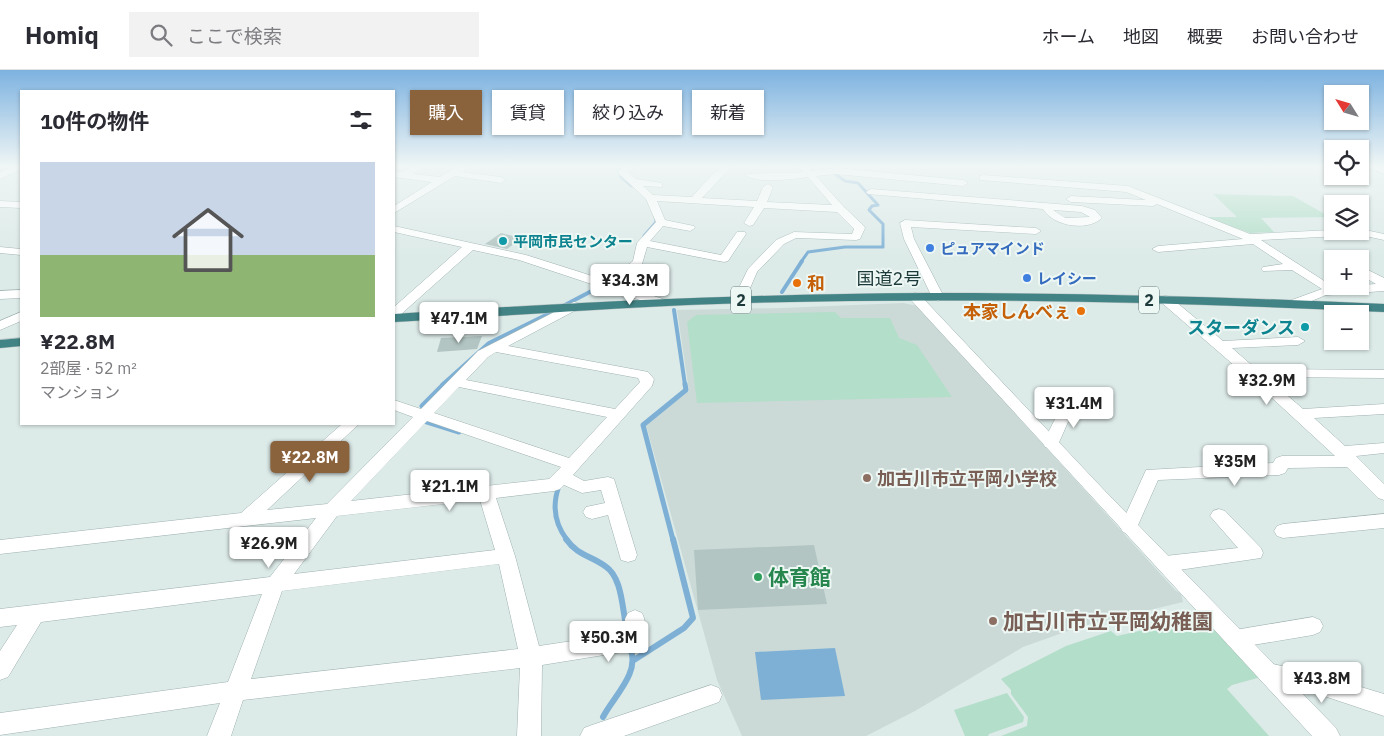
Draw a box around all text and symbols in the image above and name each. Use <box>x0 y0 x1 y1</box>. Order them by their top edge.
search box <box>129 12 479 57</box>
text: Homiq <box>25 19 99 51</box>
icon: search <box>147 21 175 49</box>
text: ここで検索 <box>187 24 282 48</box>
text: ホーム <box>1042 25 1095 48</box>
text: 地図 <box>1123 25 1159 48</box>
text: 概要 <box>1187 25 1223 48</box>
text: お問い合わせ <box>1251 25 1359 48</box>
north arrow <box>1324 85 1369 130</box>
map controls <box>1324 85 1369 350</box>
chip: 購入 <box>410 90 482 135</box>
chip: 賃貸 <box>492 90 564 135</box>
chip: 絞り込み <box>574 90 682 135</box>
chip: 新着 <box>692 90 764 135</box>
icon: filters <box>347 106 375 134</box>
text: 10件の物件 <box>40 107 149 135</box>
button: locate <box>1324 140 1369 185</box>
icon: home <box>163 195 253 285</box>
button: layers <box>1324 195 1369 240</box>
place label: 平岡市民センター <box>513 232 633 251</box>
marker: 平岡市民センター <box>497 235 509 247</box>
place label: ピュアマインド <box>940 239 1045 258</box>
marker: ピュアマインド <box>924 242 936 254</box>
button: + <box>1324 250 1369 295</box>
pin: ¥34.3M <box>589 264 671 306</box>
street label: 国道2号 <box>857 267 921 290</box>
place label: レイシー <box>1037 269 1097 288</box>
text: ¥34.3M <box>601 270 659 290</box>
place label: 和 <box>807 272 825 295</box>
marker: レイシー <box>1021 272 1033 284</box>
marker: 和 <box>791 277 803 289</box>
road number: 2 <box>731 286 751 314</box>
road number: 2 <box>1139 286 1159 314</box>
place label: 本家しんべぇ <box>963 300 1071 323</box>
pin: ¥47.1M <box>418 302 500 344</box>
marker: 本家しんべぇ <box>1075 305 1087 317</box>
button: − <box>1324 305 1369 350</box>
text: ¥47.1M <box>430 308 488 328</box>
place label: スターダンス <box>1187 316 1295 339</box>
marker: スターダンス <box>1299 321 1311 333</box>
text: ¥22.8M <box>40 327 115 355</box>
text: 2部屋 · 52 m² <box>40 358 137 378</box>
pin: ¥32.9M <box>1226 364 1308 406</box>
text: ¥32.9M <box>1238 370 1296 390</box>
text: マンション <box>40 382 120 402</box>
pin: ¥31.4M <box>1033 386 1115 429</box>
text: ¥31.4M <box>1045 393 1103 413</box>
pin: ¥22.8M <box>269 440 351 483</box>
pin: ¥35M <box>1205 444 1265 487</box>
text: ¥22.8M <box>281 447 339 467</box>
text: ¥35M <box>1214 451 1256 471</box>
place label: 加古川市立平岡小学校 <box>877 467 1057 490</box>
pin: ¥21.1M <box>409 470 491 512</box>
marker: 加古川市立平岡小学校 <box>861 472 873 484</box>
text: ¥21.1M <box>421 476 479 496</box>
pin: ¥26.9M <box>228 526 310 569</box>
text: ¥26.9M <box>240 533 298 553</box>
place label: 体育館 <box>768 563 831 591</box>
marker: 体育館 <box>752 571 764 583</box>
place label: 加古川市立平岡幼稚園 <box>1003 607 1213 635</box>
marker: 加古川市立平岡幼稚園 <box>987 615 999 627</box>
pin: ¥50.3M <box>568 620 650 663</box>
text: ¥50.3M <box>580 627 638 647</box>
pin: ¥43.8M <box>1281 662 1363 704</box>
text: ¥43.8M <box>1293 668 1351 688</box>

